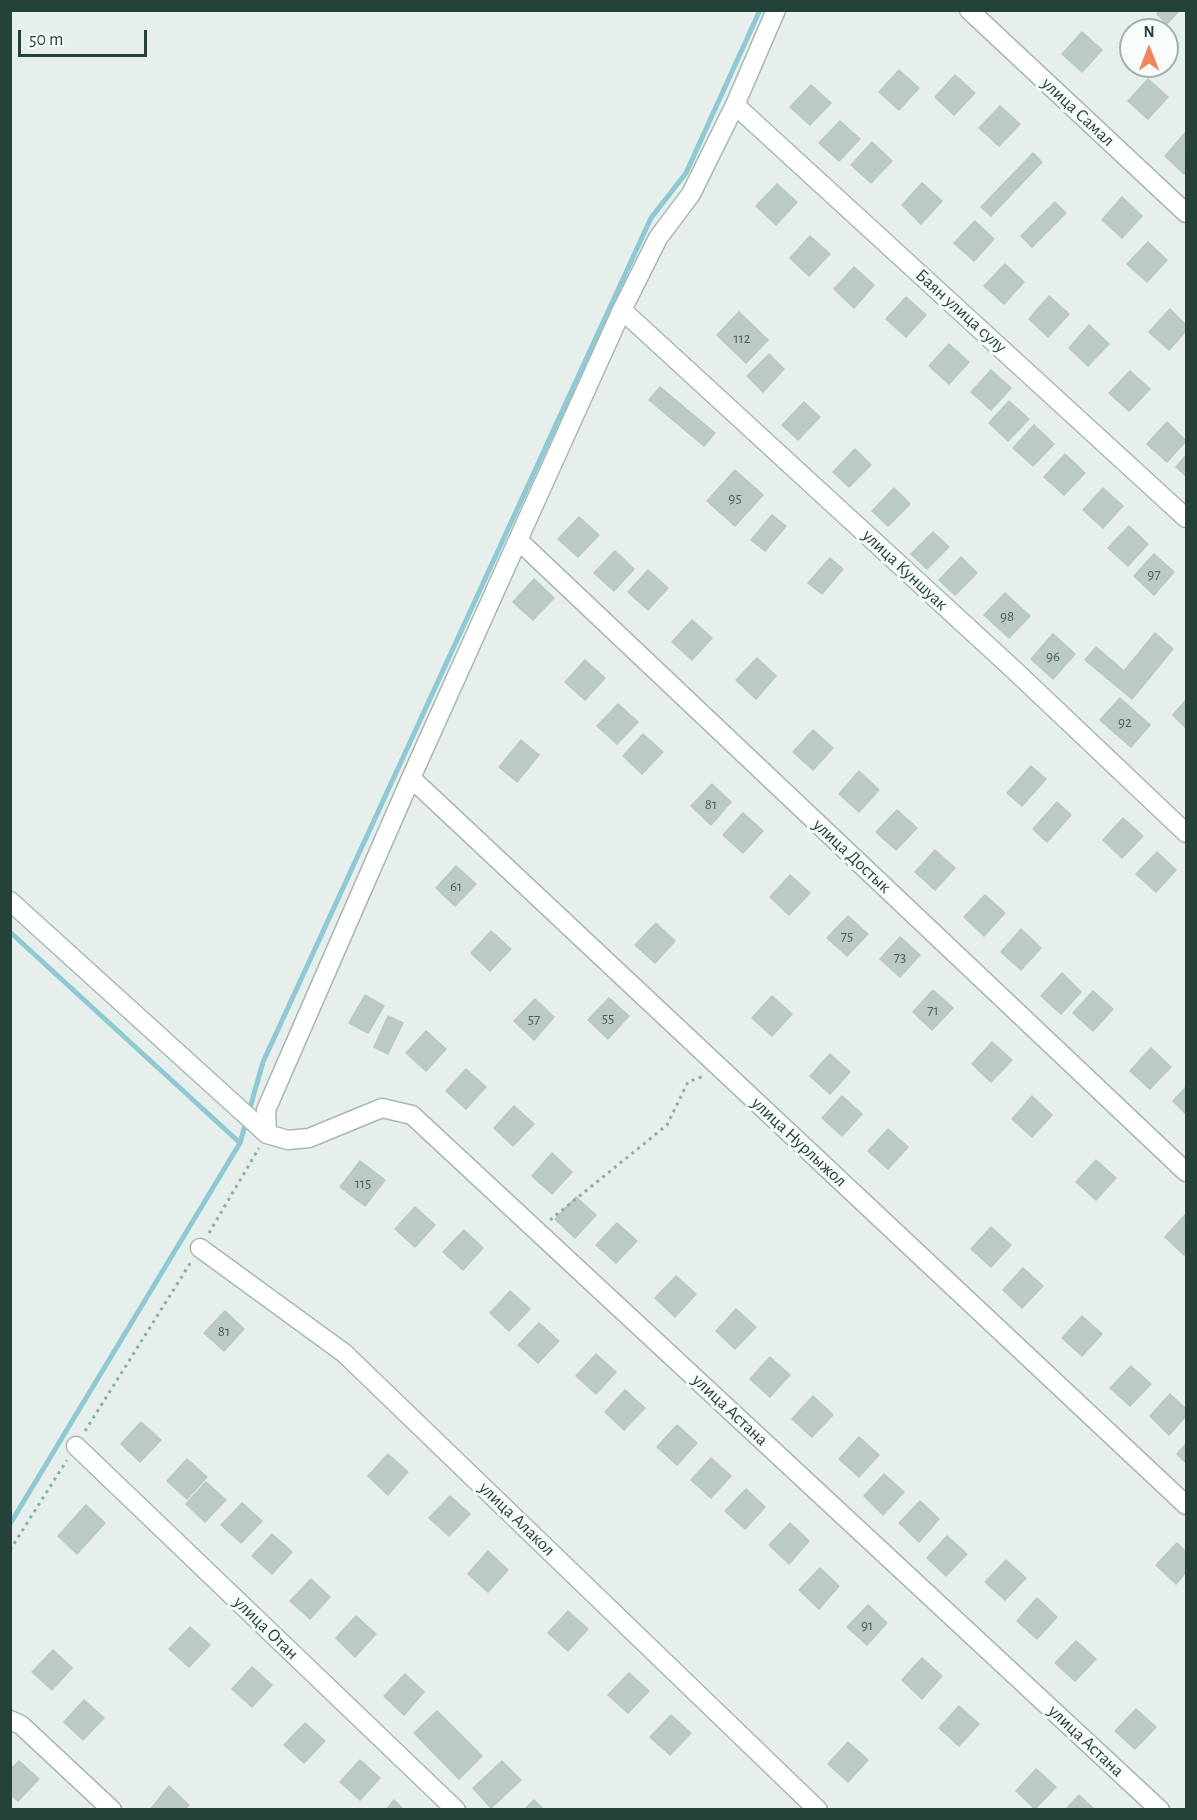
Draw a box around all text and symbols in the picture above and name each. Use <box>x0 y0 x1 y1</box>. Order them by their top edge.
scale bar <box>21 18 150 56</box>
north arrow <box>1119 18 1179 78</box>
text: N <box>1143 24 1155 40</box>
text: 50 m <box>29 31 63 49</box>
street label: улица Самал <box>1037 73 1119 151</box>
street label: Баян улица сулу <box>911 264 1011 358</box>
house number: 112 <box>733 329 751 347</box>
house number: 95 <box>728 489 742 507</box>
street label: улица Куншуак <box>858 525 952 615</box>
house number: 97 <box>1147 565 1161 583</box>
house number: 98 <box>1000 607 1014 625</box>
house number: 96 <box>1046 647 1060 665</box>
house number: 92 <box>1118 713 1132 731</box>
house number: 81 <box>705 795 717 813</box>
street label: улица Достык <box>808 814 896 898</box>
house number: 61 <box>450 877 462 895</box>
house number: 75 <box>841 927 853 945</box>
house number: 73 <box>894 948 906 966</box>
house number: 71 <box>927 1001 939 1019</box>
house number: 55 <box>602 1009 614 1027</box>
house number: 57 <box>528 1010 540 1028</box>
street label: улица Нурлыжол <box>747 1092 851 1192</box>
house number: 115 <box>355 1174 371 1192</box>
house number: 81 <box>218 1322 230 1340</box>
street label: улица Астана <box>688 1369 772 1451</box>
street label: улица Алакол <box>474 1477 560 1561</box>
street label: улица Отан <box>229 1592 303 1664</box>
house number: 91 <box>861 1616 873 1634</box>
street label: улица Астана <box>1044 1700 1128 1782</box>

